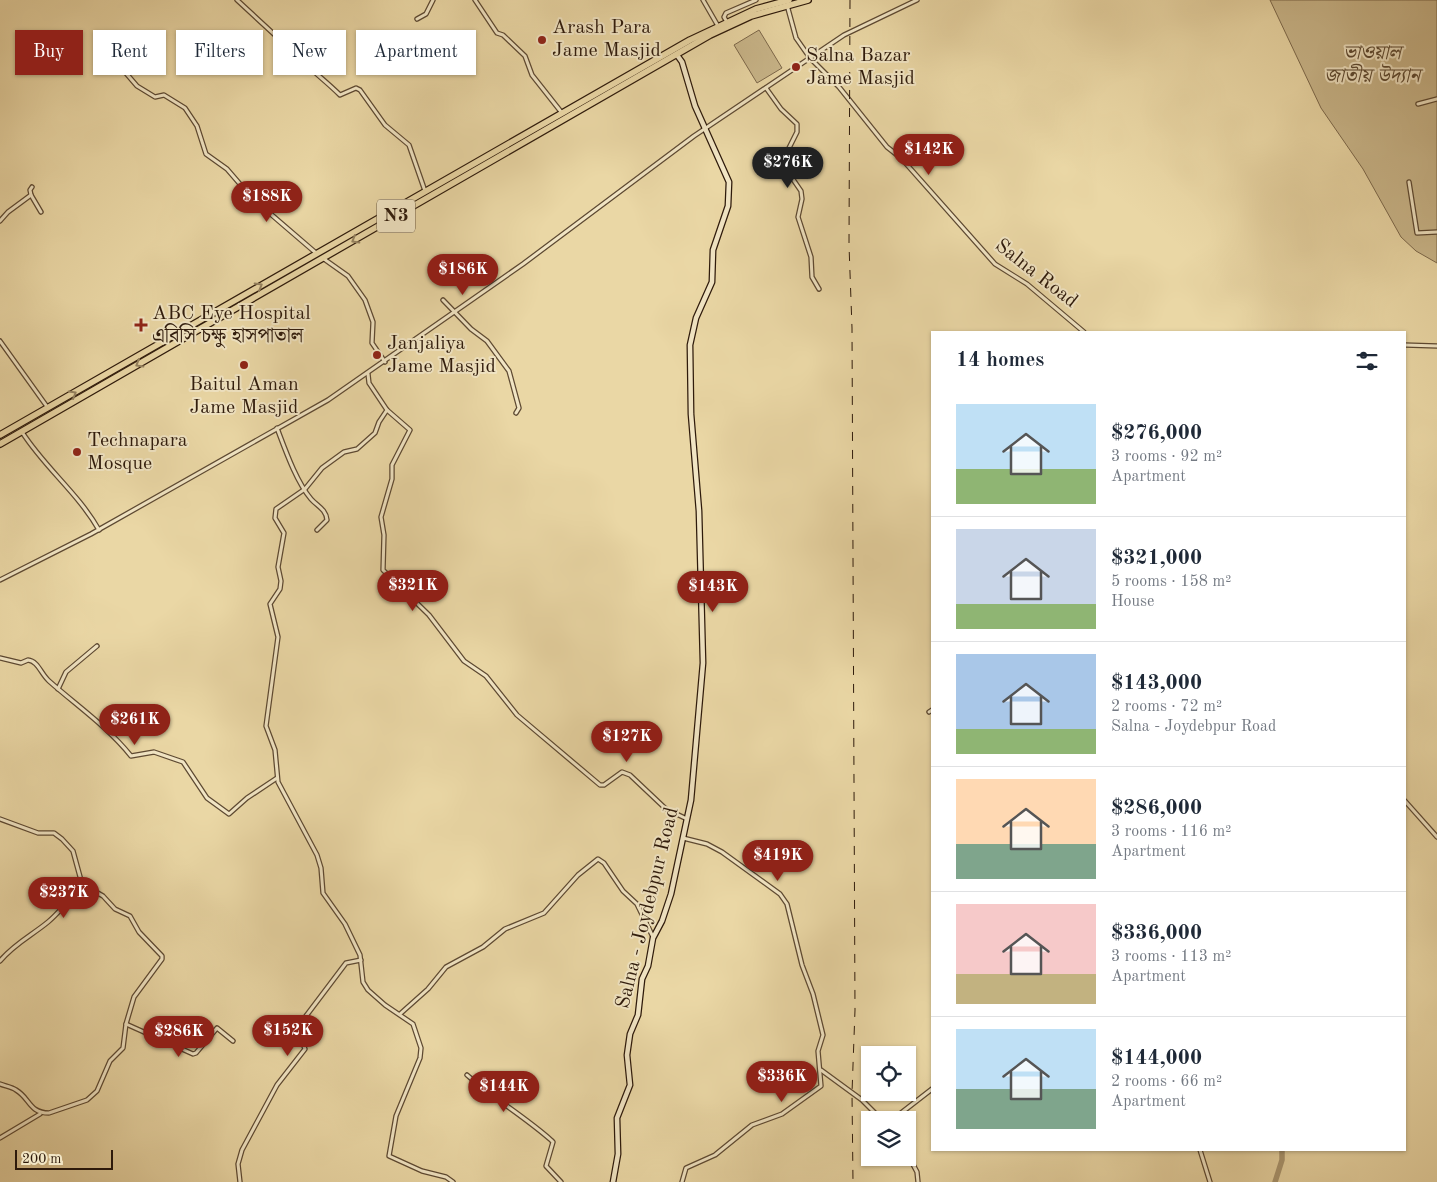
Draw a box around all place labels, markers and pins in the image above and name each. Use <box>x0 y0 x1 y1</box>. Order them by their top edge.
place label: Arash Para Jame Masjid <box>552 18 661 61</box>
marker: Arash Para Jame Masjid <box>536 34 548 46</box>
place label: Salna Bazar Jame Masjid <box>806 46 915 89</box>
marker: Salna Bazar Jame Masjid <box>790 61 802 73</box>
pin: $142K <box>894 134 964 176</box>
pin: $276K <box>753 146 823 189</box>
pin: $188K <box>232 180 302 223</box>
pin: $186K <box>428 254 498 296</box>
place label: ABC Eye Hospital এবিসি চক্ষু হাসপাতাল <box>152 304 311 349</box>
marker: ABC Eye Hospital এবিসি চক্ষু হাসপাতাল <box>134 318 148 332</box>
place label: Janjaliya Jame Masjid <box>387 334 496 377</box>
marker: Janjaliya Jame Masjid <box>371 349 383 361</box>
marker: Baitul Aman Jame Masjid <box>238 359 250 371</box>
place label: Baitul Aman Jame Masjid <box>189 375 299 418</box>
place label: Technapara Mosque <box>87 431 188 474</box>
marker: Technapara Mosque <box>71 446 83 458</box>
pin: $321K <box>378 570 448 612</box>
pin: $143K <box>678 570 748 613</box>
pin: $261K <box>100 704 170 746</box>
pin: $127K <box>592 720 662 763</box>
pin: $419K <box>743 840 813 882</box>
pin: $237K <box>29 876 99 919</box>
pin: $152K <box>253 1014 323 1057</box>
pin: $286K <box>144 1016 214 1058</box>
pin: $336K <box>747 1060 817 1103</box>
pin: $144K <box>469 1070 539 1113</box>

